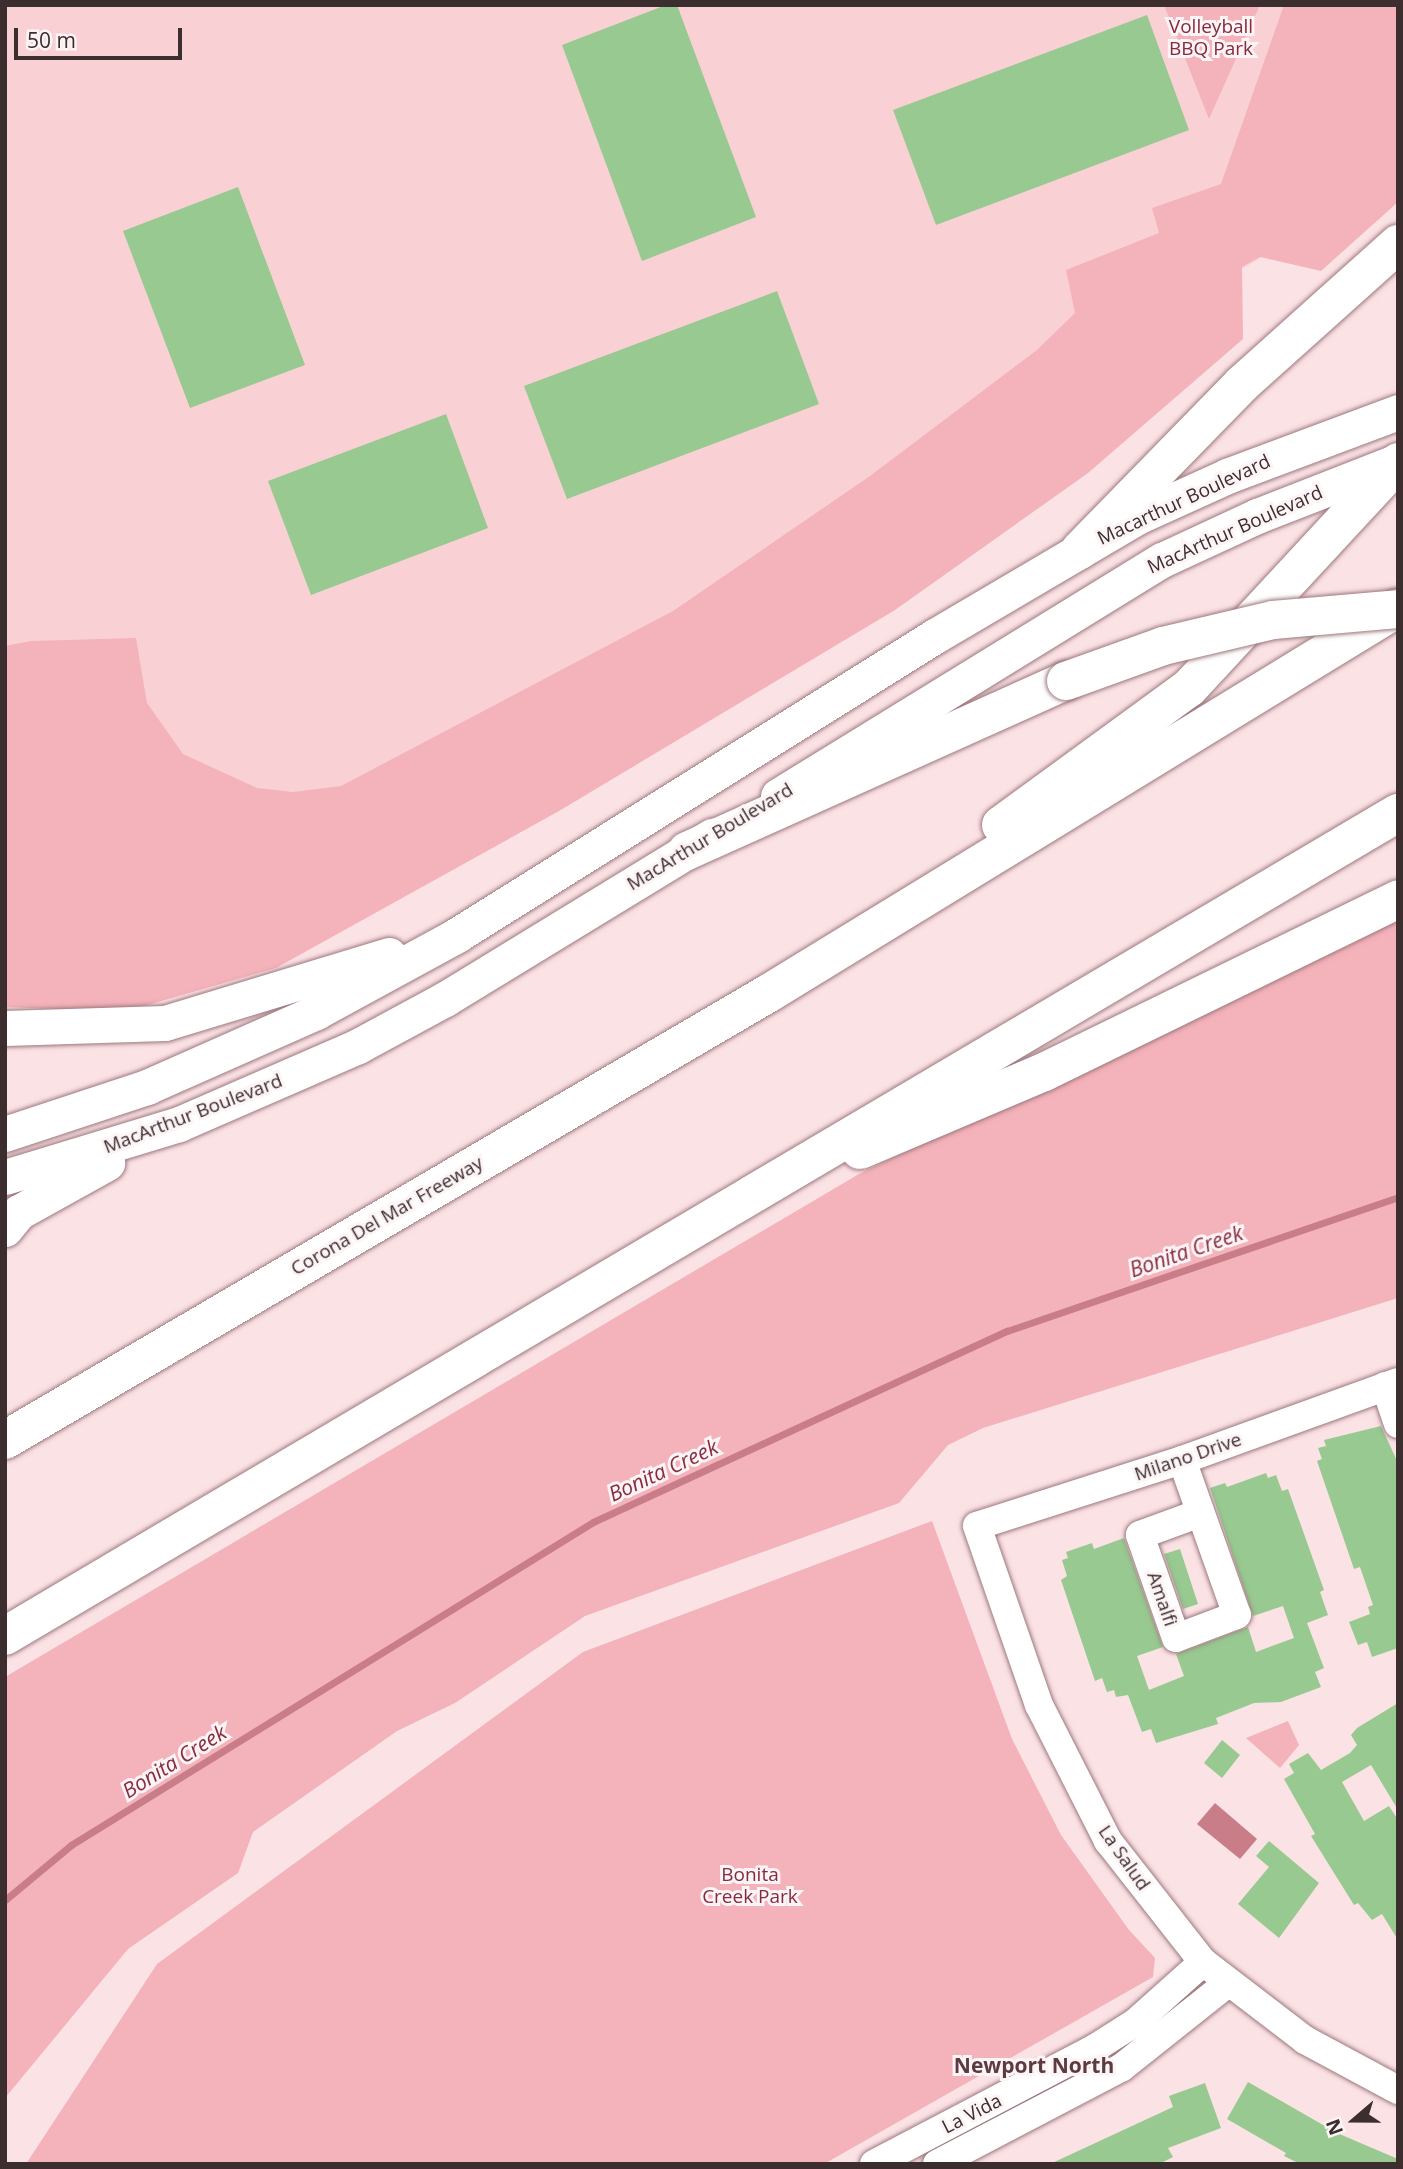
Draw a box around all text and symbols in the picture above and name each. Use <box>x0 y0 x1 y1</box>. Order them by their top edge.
scale bar <box>18 14 186 58</box>
park label: Volleyball BBQ Park <box>1169 16 1253 60</box>
text: 50 m <box>27 26 76 54</box>
street label: Macarthur Boulevard <box>1094 450 1274 550</box>
street label: MacArthur Boulevard <box>1144 481 1326 579</box>
street label: MacArthur Boulevard <box>623 778 797 896</box>
street label: MacArthur Boulevard <box>100 1069 286 1159</box>
street label: Corona Del Mar Freeway <box>287 1152 487 1280</box>
water label: Bonita Creek <box>1126 1220 1246 1282</box>
street label: Milano Drive <box>1131 1428 1245 1486</box>
water label: Bonita Creek <box>604 1434 722 1506</box>
street label: Amalfi <box>1142 1569 1182 1629</box>
water label: Bonita Creek <box>117 1719 231 1803</box>
street label: La Salud <box>1093 1821 1155 1895</box>
park label: Bonita Creek Park <box>702 1864 798 1908</box>
district label: Newport North <box>954 2052 1114 2078</box>
north arrow <box>1319 2085 1389 2155</box>
street label: La Vida <box>938 2089 1006 2139</box>
text: N <box>1319 2115 1349 2139</box>

